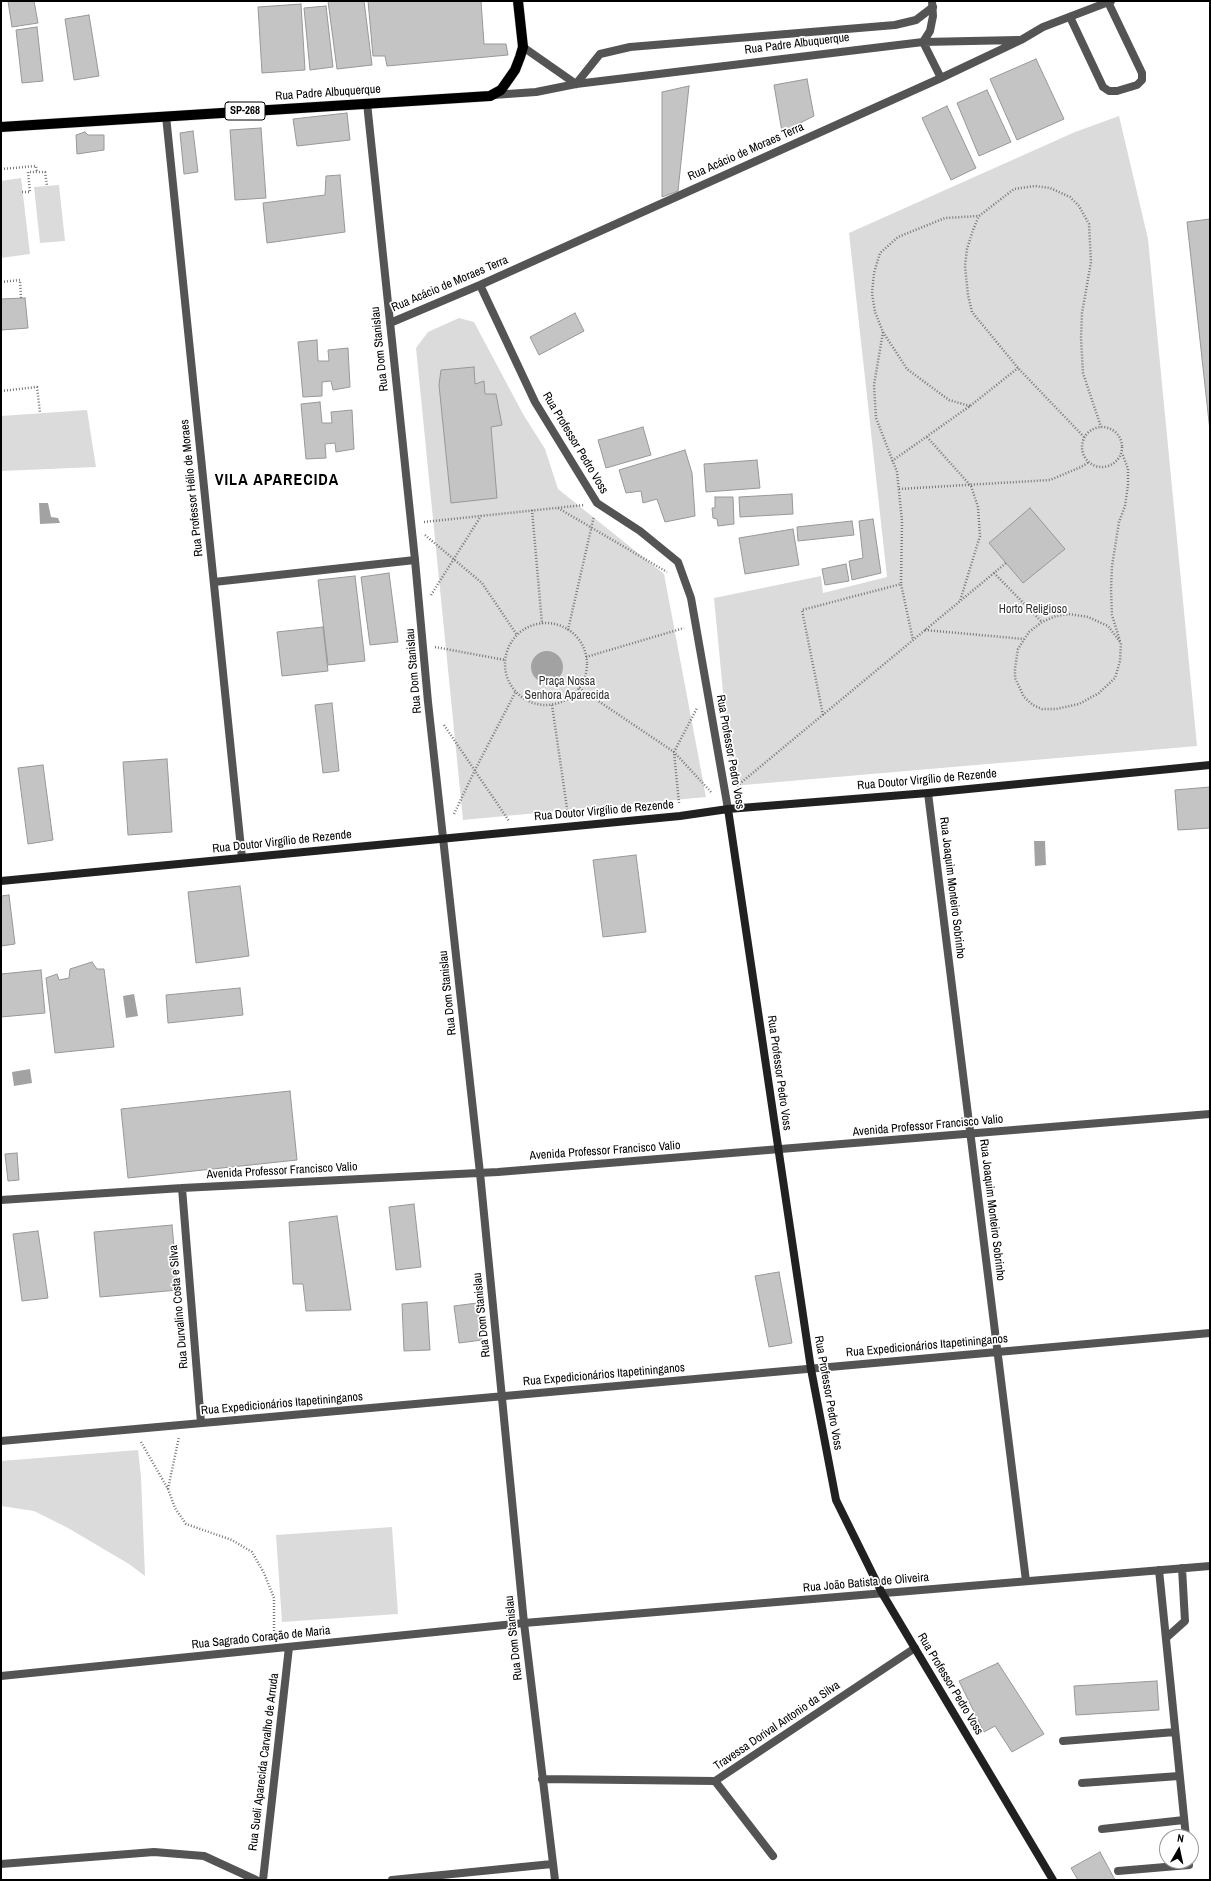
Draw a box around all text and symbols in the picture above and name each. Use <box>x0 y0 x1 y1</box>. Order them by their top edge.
street label: Rua Padre Albuquerque <box>744 30 850 58</box>
street label: Rua Padre Albuquerque <box>275 82 381 104</box>
road number: SP-268 <box>225 102 265 120</box>
street label: Rua Acácio de Moraes Terra <box>686 120 806 184</box>
street label: Rua Acácio de Moraes Terra <box>390 253 510 315</box>
street label: Rua Dom Stanislau <box>368 306 392 392</box>
street label: Rua Professor Pedro Voss <box>539 390 611 496</box>
street label: Rua Professor Hélio de Moraes <box>178 419 206 557</box>
district label: VILA APARECIDA <box>215 471 339 491</box>
park label: Horto Religioso <box>999 603 1067 617</box>
street label: Rua Dom Stanislau <box>403 628 425 714</box>
park label: Praça Nossa Senhora Aparecida <box>525 675 609 703</box>
street label: Rua Professor Pedro Voss <box>713 694 747 810</box>
street label: Rua Doutor Virgílio de Rezende <box>857 767 997 793</box>
street label: Rua Doutor Virgílio de Rezende <box>534 798 674 824</box>
street label: Rua Joaquim Monteiro Sobrinho <box>936 816 968 960</box>
street label: Rua Doutor Virgílio de Rezende <box>212 828 352 856</box>
street label: Rua Dom Stanislau <box>436 950 460 1036</box>
street label: Rua Professor Pedro Voss <box>764 1015 794 1131</box>
street label: Avenida Professor Francisco Valio <box>852 1112 1004 1140</box>
street label: Rua Joaquim Monteiro Sobrinho <box>976 1138 1008 1282</box>
street label: Avenida Professor Francisco Valio <box>529 1139 681 1163</box>
street label: Avenida Professor Francisco Valio <box>206 1160 358 1182</box>
street label: Rua Durvalino Costa e Silva <box>166 1245 192 1369</box>
street label: Rua Dom Stanislau <box>470 1272 494 1358</box>
street label: Rua Expedicionários Itapetininganos <box>845 1332 1009 1360</box>
street label: Rua Professor Pedro Voss <box>811 1335 845 1451</box>
street label: Rua Expedicionários Itapetininganos <box>522 1361 686 1389</box>
street label: Rua Expedicionários Itapetininganos <box>200 1390 364 1418</box>
street label: Rua João Batista de Oliveira <box>802 1570 930 1596</box>
street label: Rua Dom Stanislau <box>502 1595 526 1681</box>
street label: Rua Sagrado Coração de Maria <box>191 1624 331 1652</box>
street label: Rua Professor Pedro Voss <box>914 1631 986 1737</box>
street label: Rua Sueli Aparecida Carvalho de Arruda <box>246 1672 282 1852</box>
street label: Travessa Dorival Antonio da Silva <box>711 1678 843 1774</box>
north arrow <box>1159 1829 1199 1869</box>
text: N <box>1176 1831 1185 1846</box>

